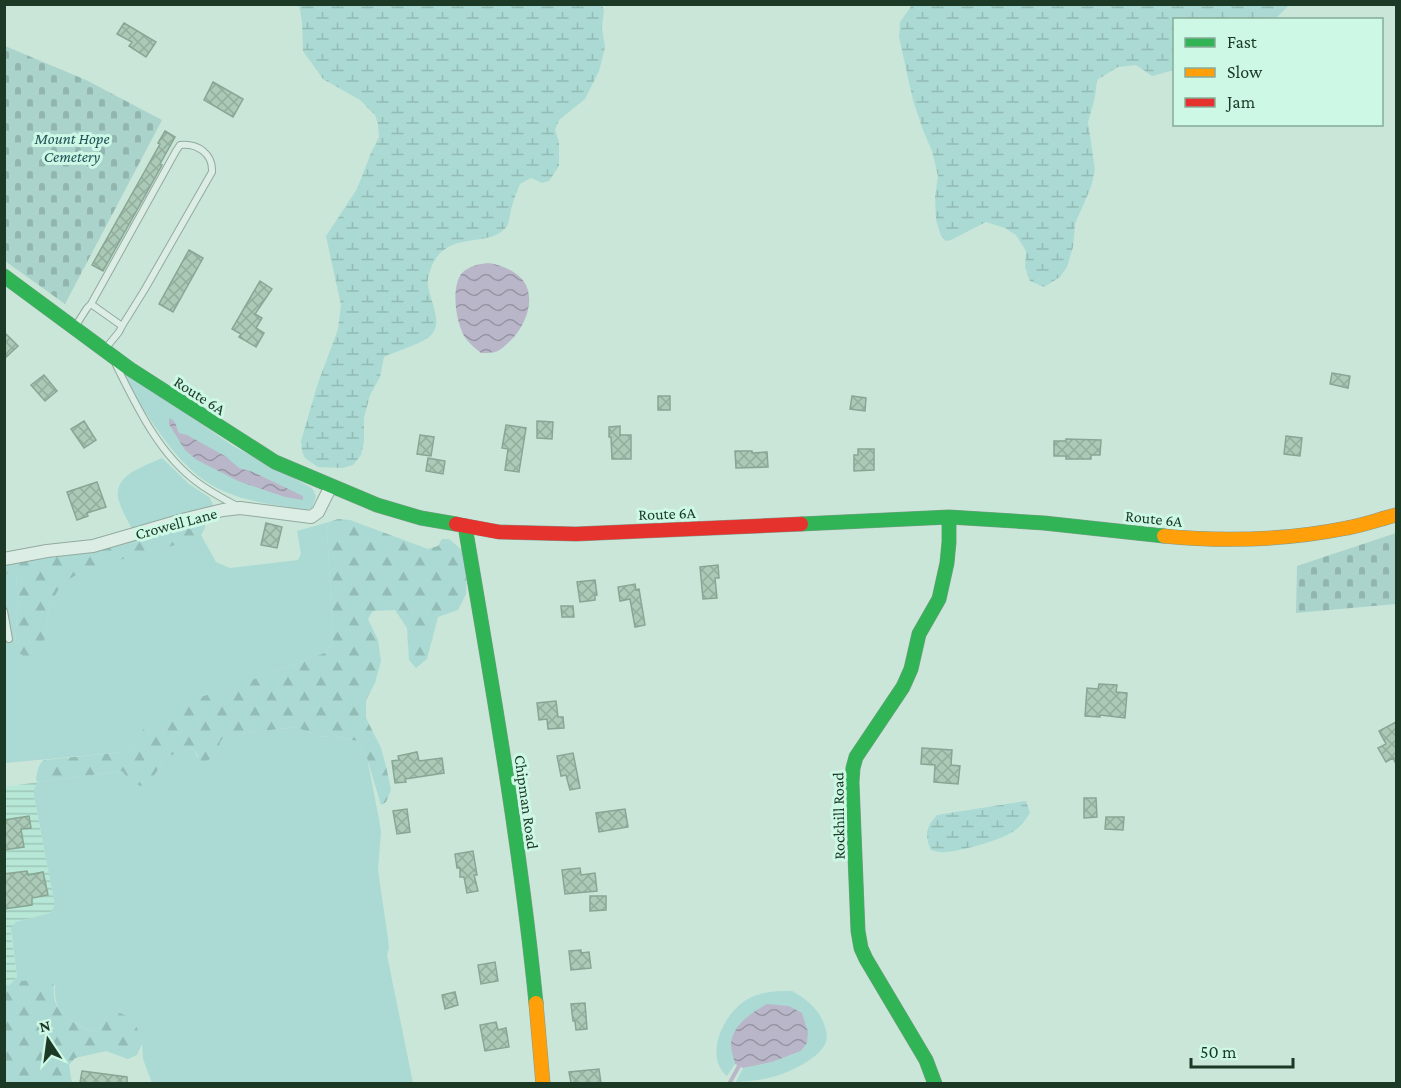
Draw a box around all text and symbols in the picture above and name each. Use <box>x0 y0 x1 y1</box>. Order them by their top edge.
legend <box>1173 18 1383 126</box>
text: Fast <box>1227 32 1258 52</box>
text: Slow <box>1227 62 1263 82</box>
text: Jam <box>1225 92 1256 112</box>
park label: Mount Hope Cemetery <box>34 130 109 166</box>
street label: Route 6A <box>171 373 229 419</box>
street label: Crowell Lane <box>133 504 219 543</box>
street label: Route 6A <box>638 504 697 523</box>
street label: Route 6A <box>1125 507 1184 530</box>
street label: Chipman Road <box>510 754 542 851</box>
street label: Rockhill Road <box>829 772 848 860</box>
north arrow <box>18 1010 78 1070</box>
text: N <box>38 1016 52 1035</box>
scale bar <box>1191 1031 1293 1069</box>
text: 50 m <box>1200 1042 1237 1062</box>

